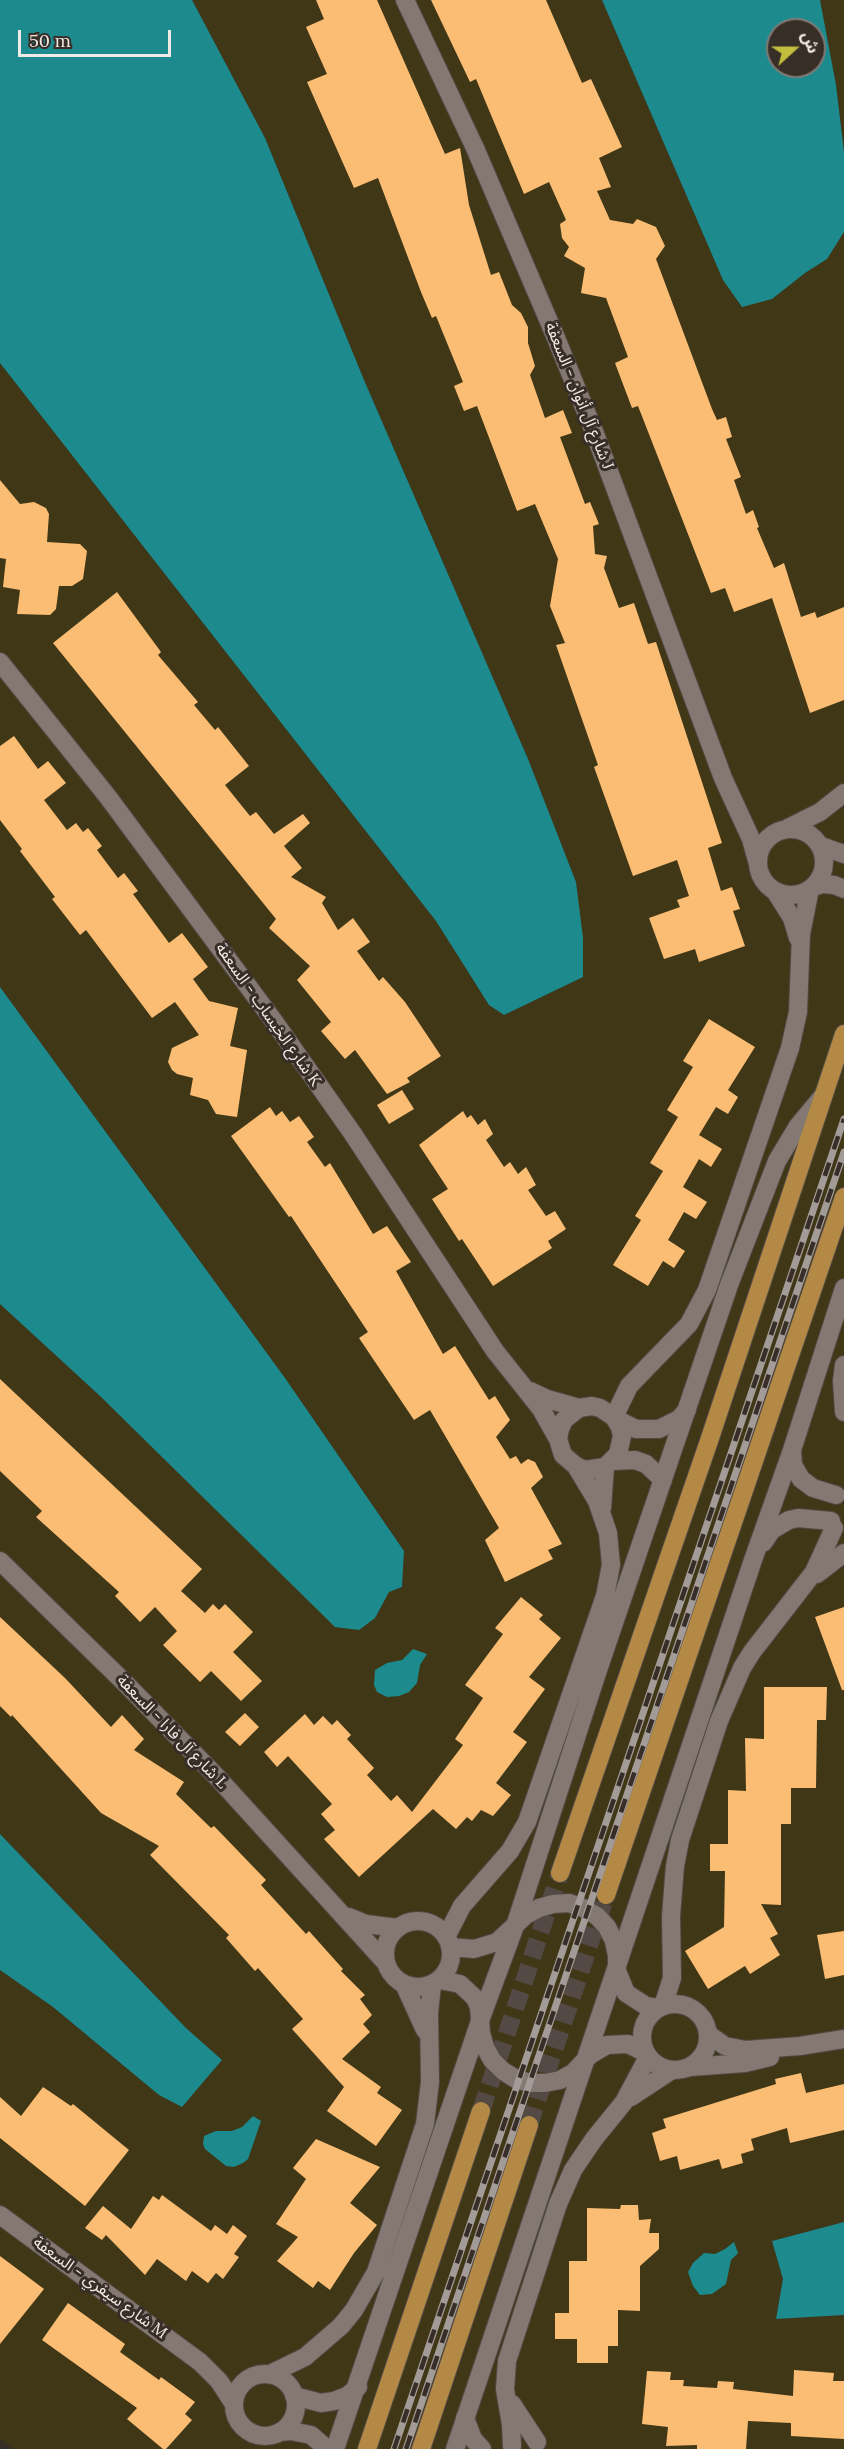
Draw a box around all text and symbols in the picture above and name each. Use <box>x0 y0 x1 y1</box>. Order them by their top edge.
scale bar <box>21 18 174 56</box>
north arrow <box>766 18 826 78</box>
text: ش <box>798 28 824 56</box>
text: 50 m <box>29 29 71 52</box>
street label: شارع آل أنوان - السعفة J <box>541 320 617 472</box>
street label: شارع الخيساب - السعفة K <box>211 940 325 1090</box>
street label: شارع آل فارا - السعفة L <box>113 1671 231 1793</box>
street label: شارع سيفري - السعفة M <box>29 2233 171 2343</box>

